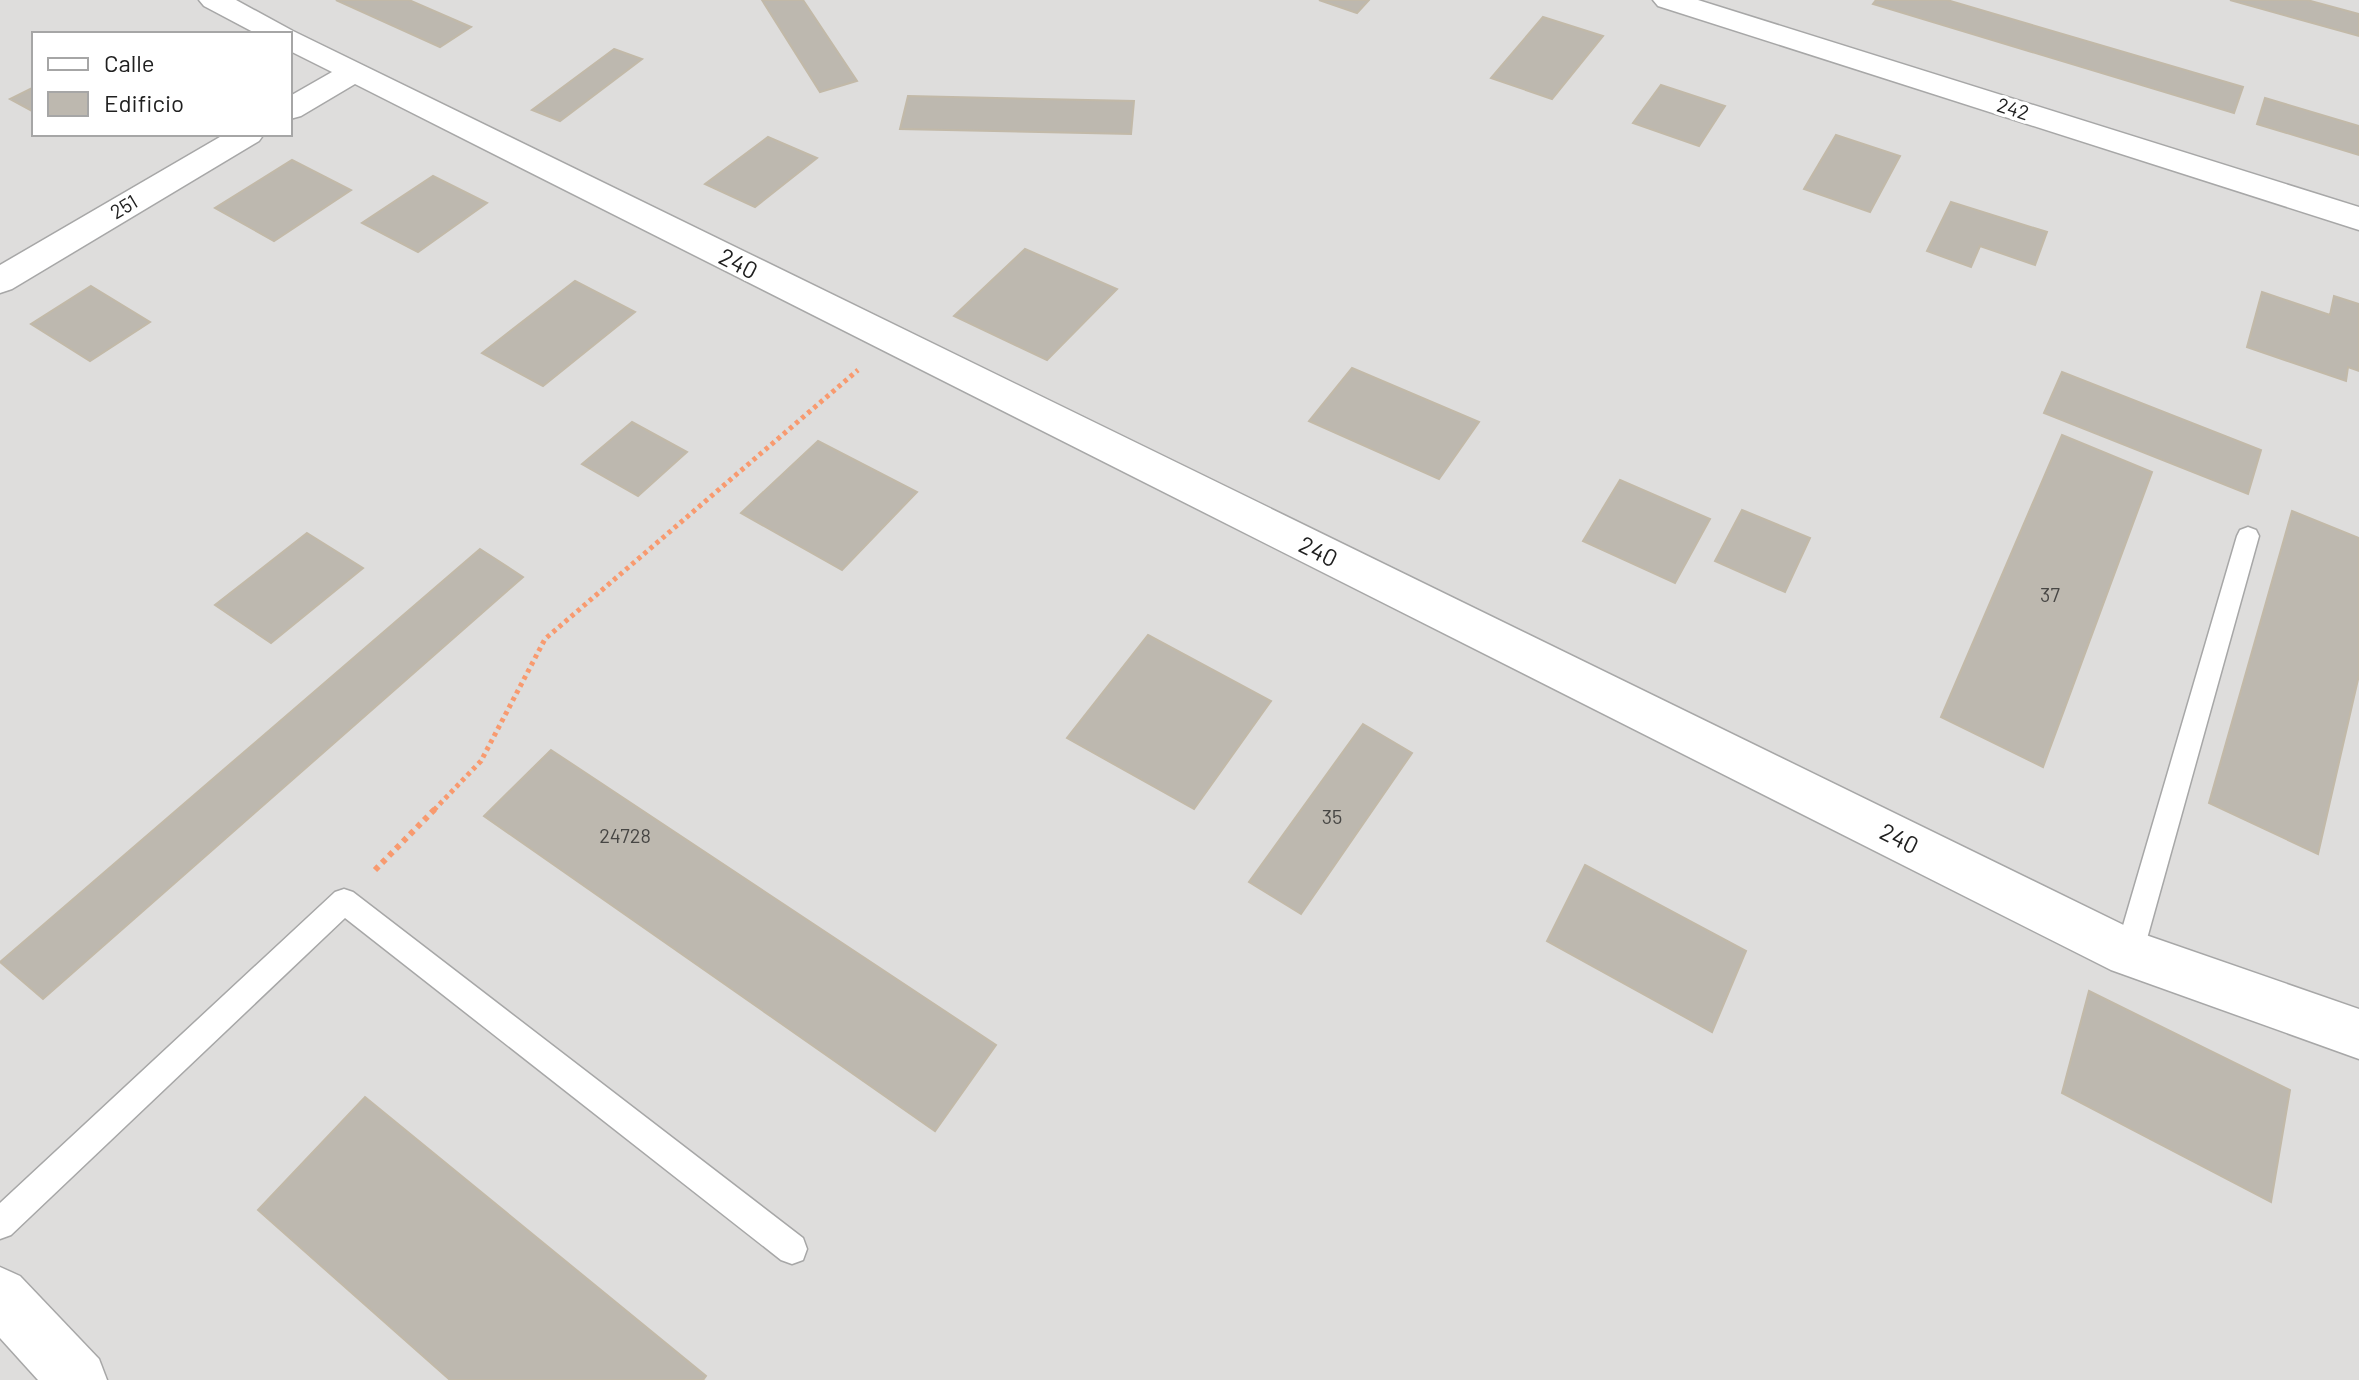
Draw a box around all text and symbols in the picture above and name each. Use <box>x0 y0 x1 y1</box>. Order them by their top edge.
legend <box>32 32 292 136</box>
text: Calle <box>104 48 155 77</box>
text: Edificio <box>104 88 184 117</box>
street label: 242 <box>1994 92 2032 124</box>
street label: 251 <box>106 189 141 223</box>
street label: 240 <box>714 241 763 285</box>
street label: 240 <box>1294 529 1343 572</box>
house number: 37 <box>2040 582 2060 606</box>
house number: 35 <box>1322 804 1342 828</box>
street label: 240 <box>1875 816 1924 859</box>
house number: 24728 <box>599 823 651 847</box>

